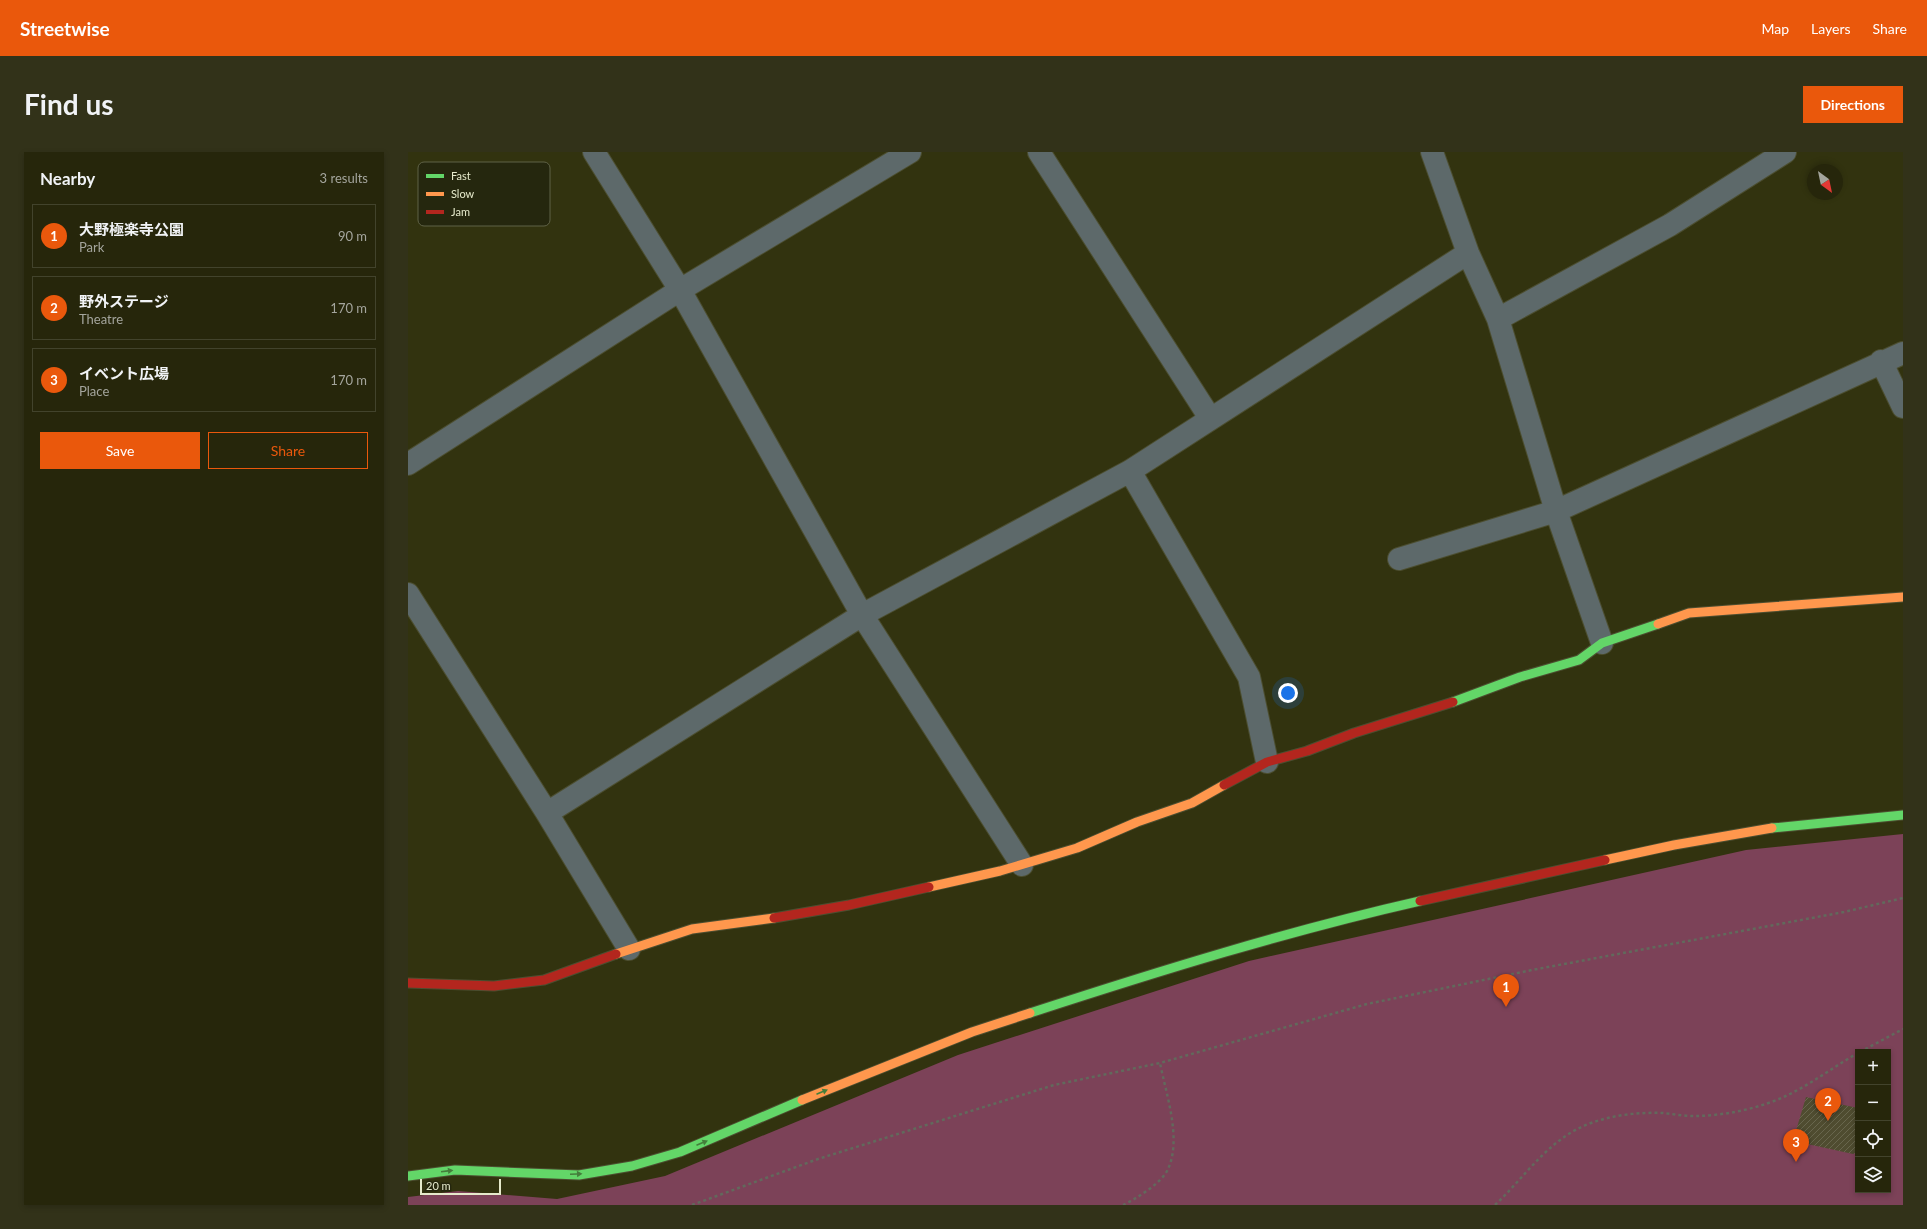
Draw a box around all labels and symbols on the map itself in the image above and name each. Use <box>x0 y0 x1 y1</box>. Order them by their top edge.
legend <box>418 162 550 226</box>
north arrow <box>1807 164 1843 200</box>
text: Fast <box>451 169 471 182</box>
text: Slow <box>451 187 475 200</box>
text: Jam <box>451 205 470 218</box>
your location <box>1278 683 1298 703</box>
pin: 1 <box>1493 974 1519 1007</box>
pin: 2 <box>1815 1088 1841 1121</box>
one-way arrow <box>816 1089 827 1095</box>
pin: 3 <box>1783 1129 1809 1162</box>
one-way arrow <box>696 1139 708 1145</box>
one-way arrow <box>441 1168 453 1174</box>
one-way arrow <box>570 1171 583 1178</box>
scale bar <box>420 1177 501 1196</box>

